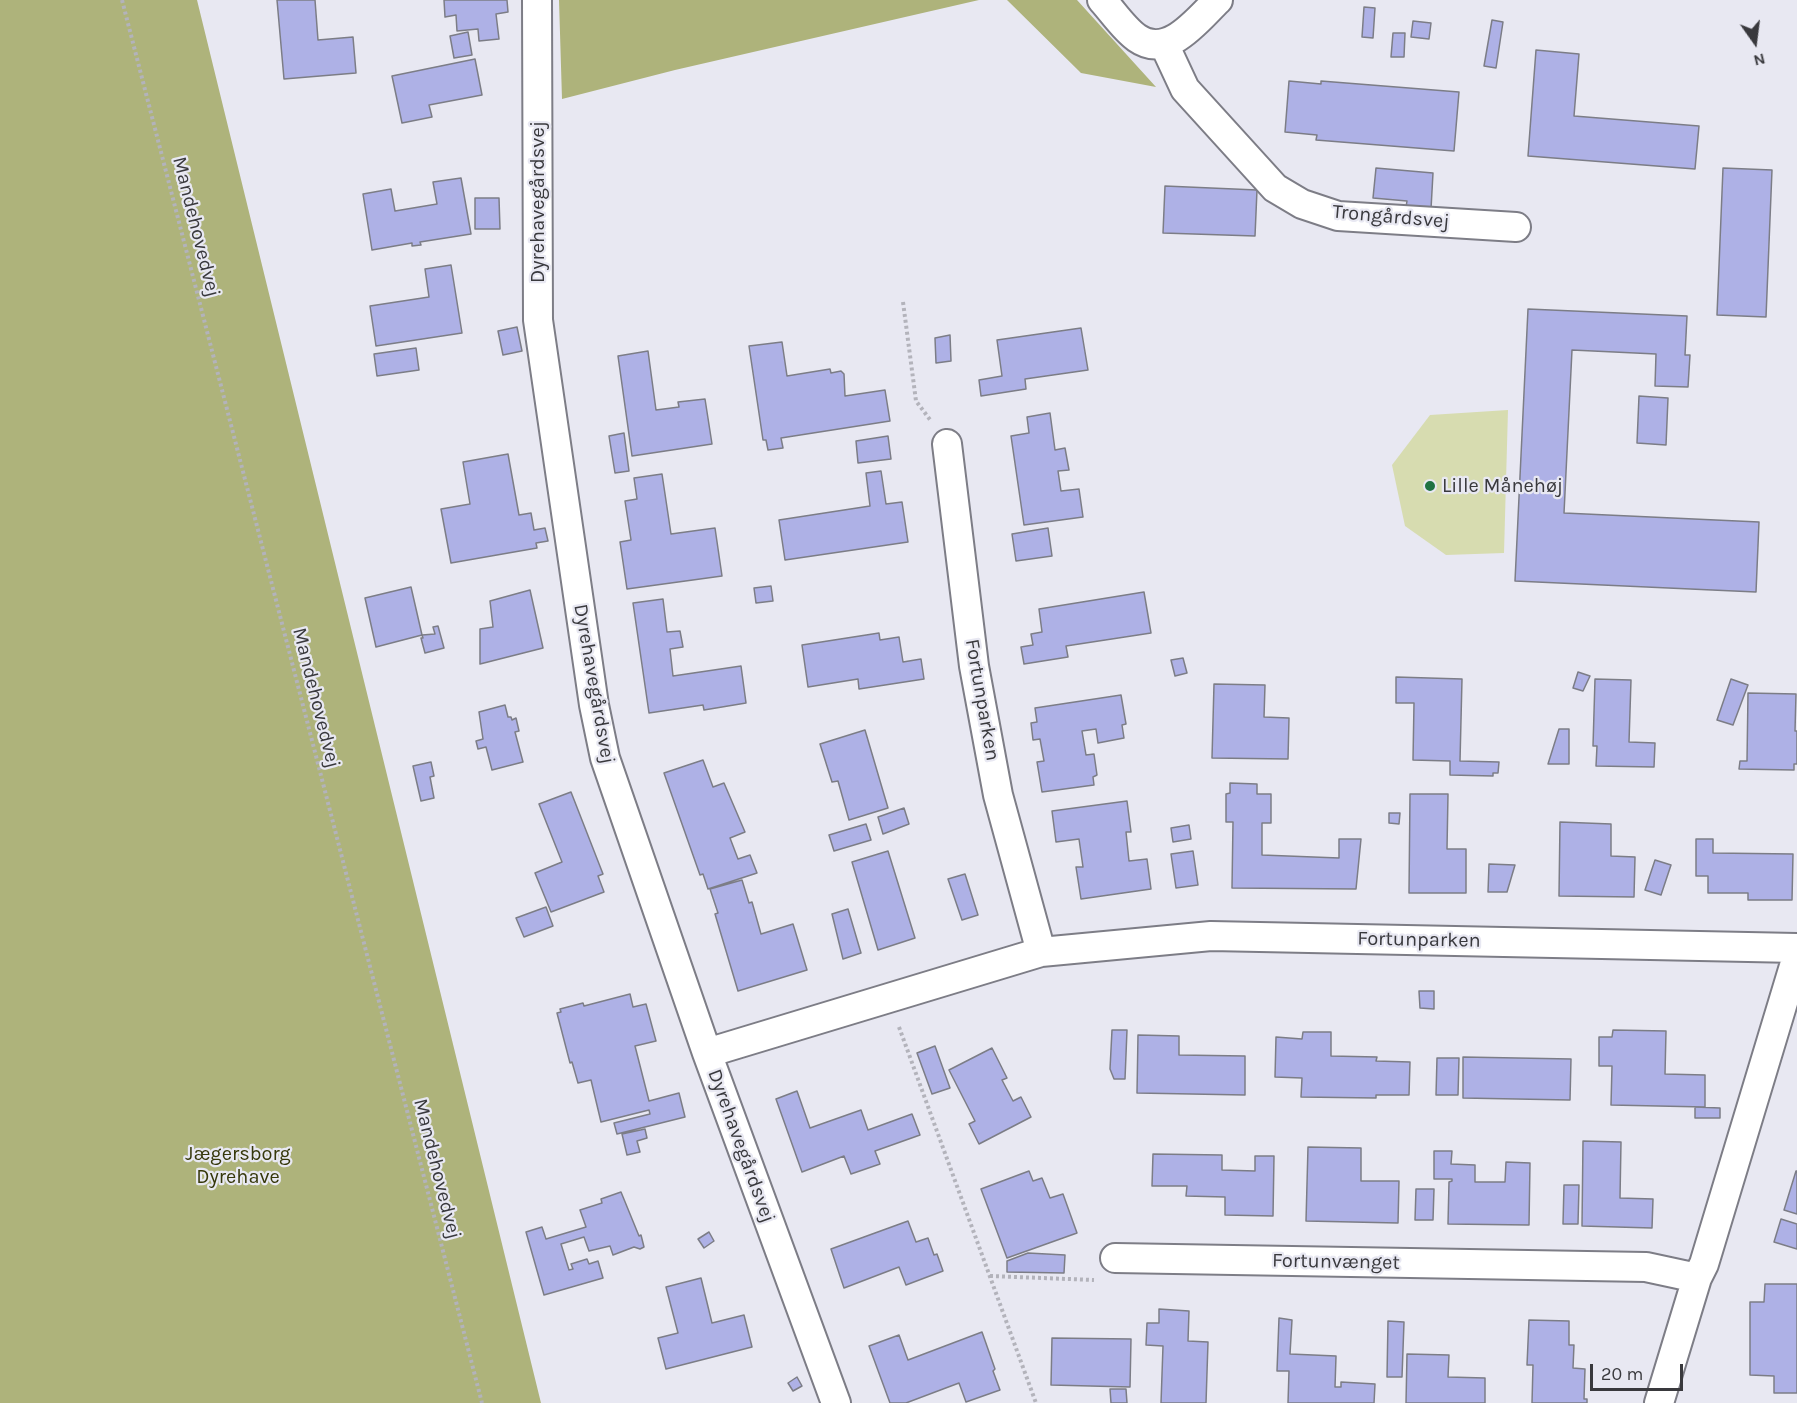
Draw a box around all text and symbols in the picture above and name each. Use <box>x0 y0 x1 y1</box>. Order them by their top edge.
north arrow <box>1725 12 1785 72</box>
text: N <box>1752 49 1767 71</box>
street label: Dyrehavegårdsvej <box>526 121 550 283</box>
street label: Mandehovedvej <box>167 154 225 300</box>
street label: Trongårdsvej <box>1332 200 1450 234</box>
place label: Lille Månehøj <box>1442 474 1563 498</box>
marker: Lille Månehøj <box>1423 479 1437 493</box>
street label: Dyrehavegårdsvej <box>568 602 620 766</box>
street label: Mandehovedvej <box>287 625 345 771</box>
street label: Fortunparken <box>959 637 1005 763</box>
street label: Fortunparken <box>1357 927 1481 953</box>
street label: Dyrehavegårdsvej <box>702 1066 780 1226</box>
street label: Mandehovedvej <box>408 1096 466 1242</box>
park label: Jægersborg Dyrehave <box>185 1142 291 1189</box>
street label: Fortunvænget <box>1272 1249 1400 1275</box>
scale bar <box>1593 1352 1686 1390</box>
text: 20 m <box>1601 1363 1643 1385</box>

